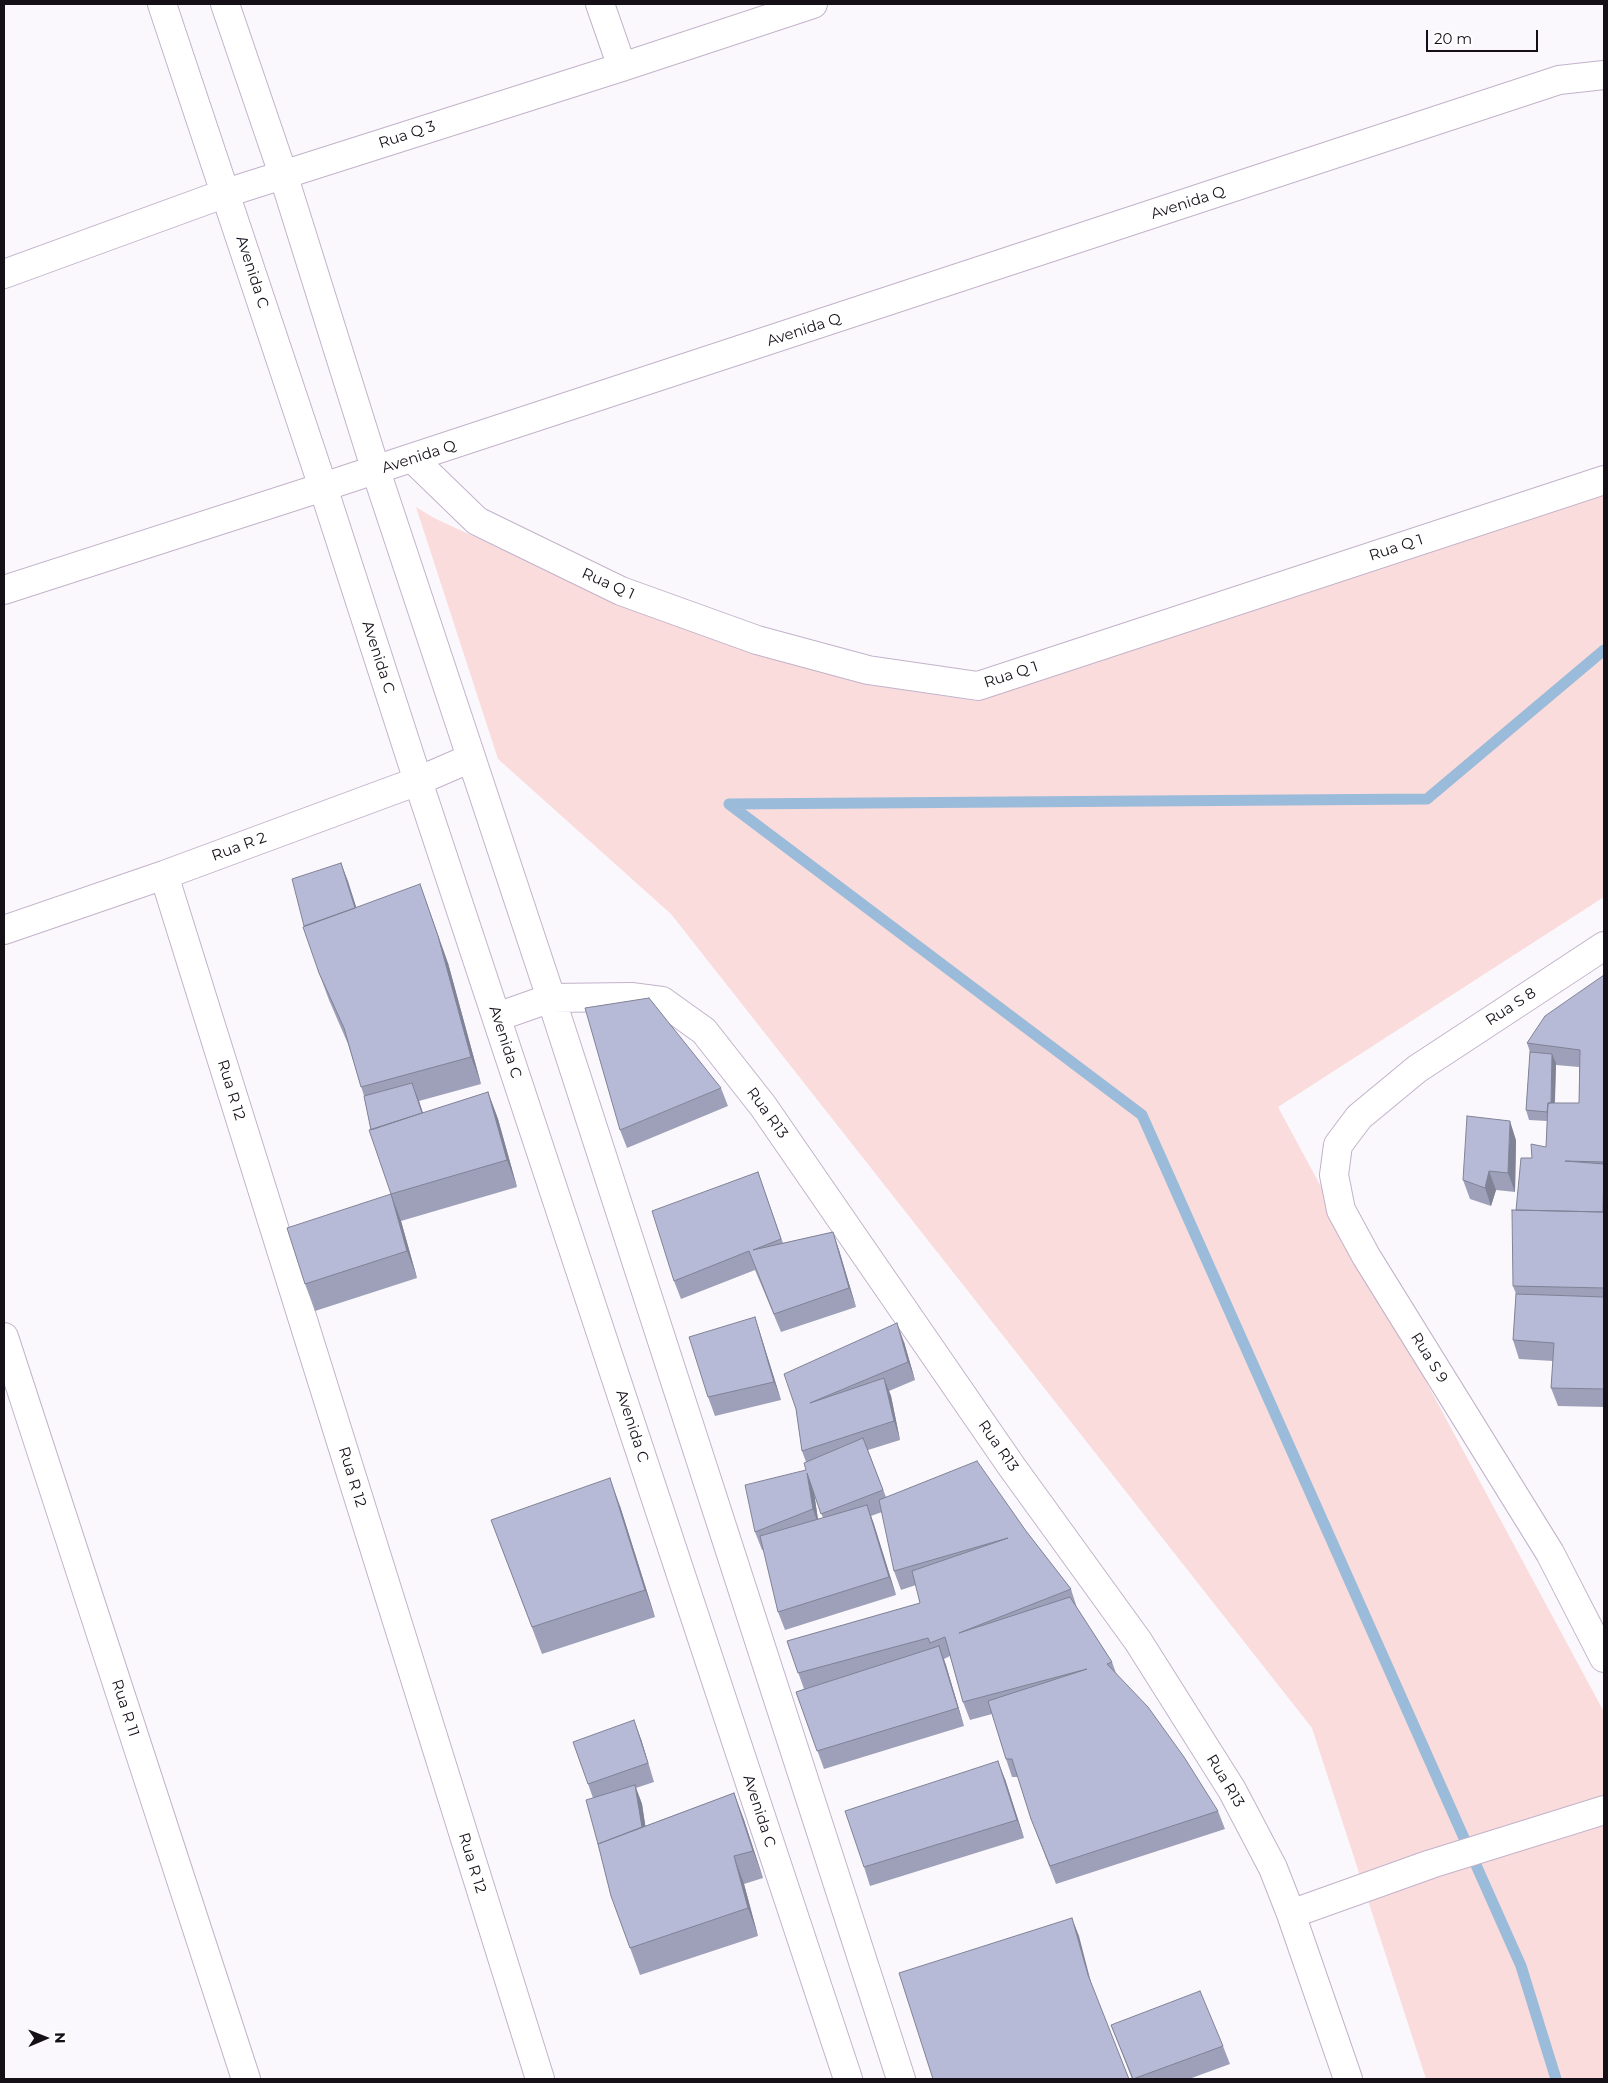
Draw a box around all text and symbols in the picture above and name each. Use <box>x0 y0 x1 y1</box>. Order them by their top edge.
scale bar <box>1428 20 1540 52</box>
text: 20 m <box>1434 29 1472 48</box>
street label: Rua Q 3 <box>376 117 438 153</box>
street label: Avenida Q <box>1149 183 1227 223</box>
street label: Avenida C <box>232 234 272 310</box>
street label: Avenida Q <box>765 310 843 350</box>
street label: Avenida Q <box>380 437 458 477</box>
street label: Rua Q 1 <box>1367 531 1425 565</box>
street label: Rua Q 1 <box>579 564 637 604</box>
street label: Avenida C <box>358 619 398 695</box>
street label: Rua Q 1 <box>982 658 1040 692</box>
street label: Rua R 2 <box>209 829 269 865</box>
street label: Rua S 8 <box>1482 984 1540 1030</box>
street label: Avenida C <box>485 1004 525 1080</box>
street label: Rua R 12 <box>213 1058 249 1122</box>
street label: Rua R13 <box>743 1084 791 1142</box>
street label: Rua S 9 <box>1407 1329 1451 1387</box>
street label: Avenida C <box>612 1388 652 1464</box>
street label: Rua R13 <box>974 1417 1022 1475</box>
street label: Rua R 12 <box>334 1445 370 1509</box>
street label: Rua R 11 <box>107 1677 143 1739</box>
street label: Rua R13 <box>1202 1751 1248 1811</box>
street label: Avenida C <box>739 1773 779 1849</box>
street label: Rua R 12 <box>454 1831 490 1895</box>
north arrow <box>20 2013 70 2063</box>
text: N <box>51 2032 69 2044</box>

